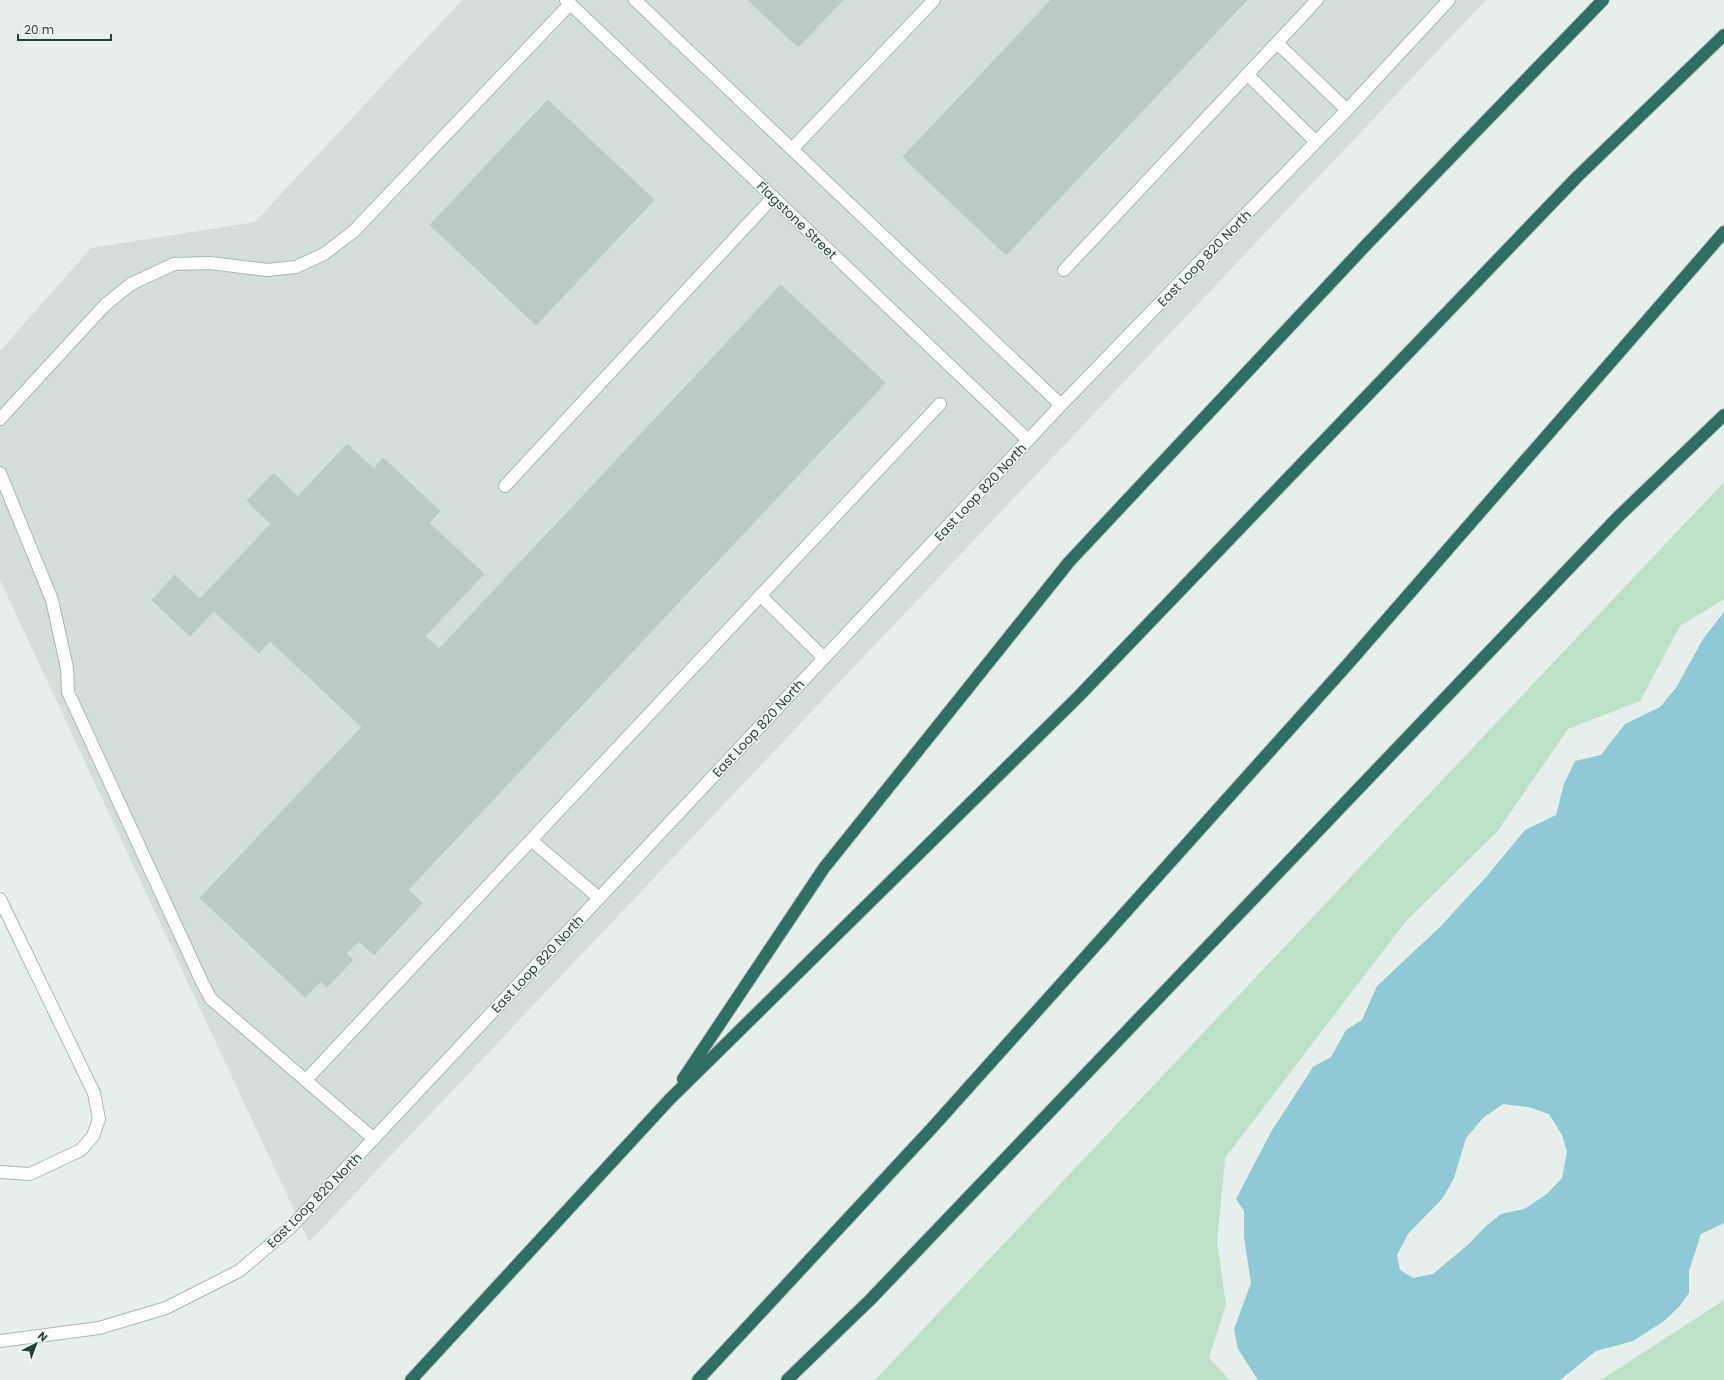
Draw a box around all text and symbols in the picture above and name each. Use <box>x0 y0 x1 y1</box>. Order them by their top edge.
scale bar <box>18 16 111 42</box>
text: 20 m <box>24 21 54 38</box>
street label: Flagstone Street <box>752 177 841 264</box>
street label: East Loop 820 North <box>1153 206 1256 311</box>
street label: East Loop 820 North <box>930 439 1031 545</box>
street label: East Loop 820 North <box>708 675 809 781</box>
street label: East Loop 820 North <box>487 911 588 1017</box>
street label: East Loop 820 North <box>263 1149 366 1252</box>
north arrow <box>16 1324 56 1364</box>
text: N <box>34 1328 51 1345</box>

